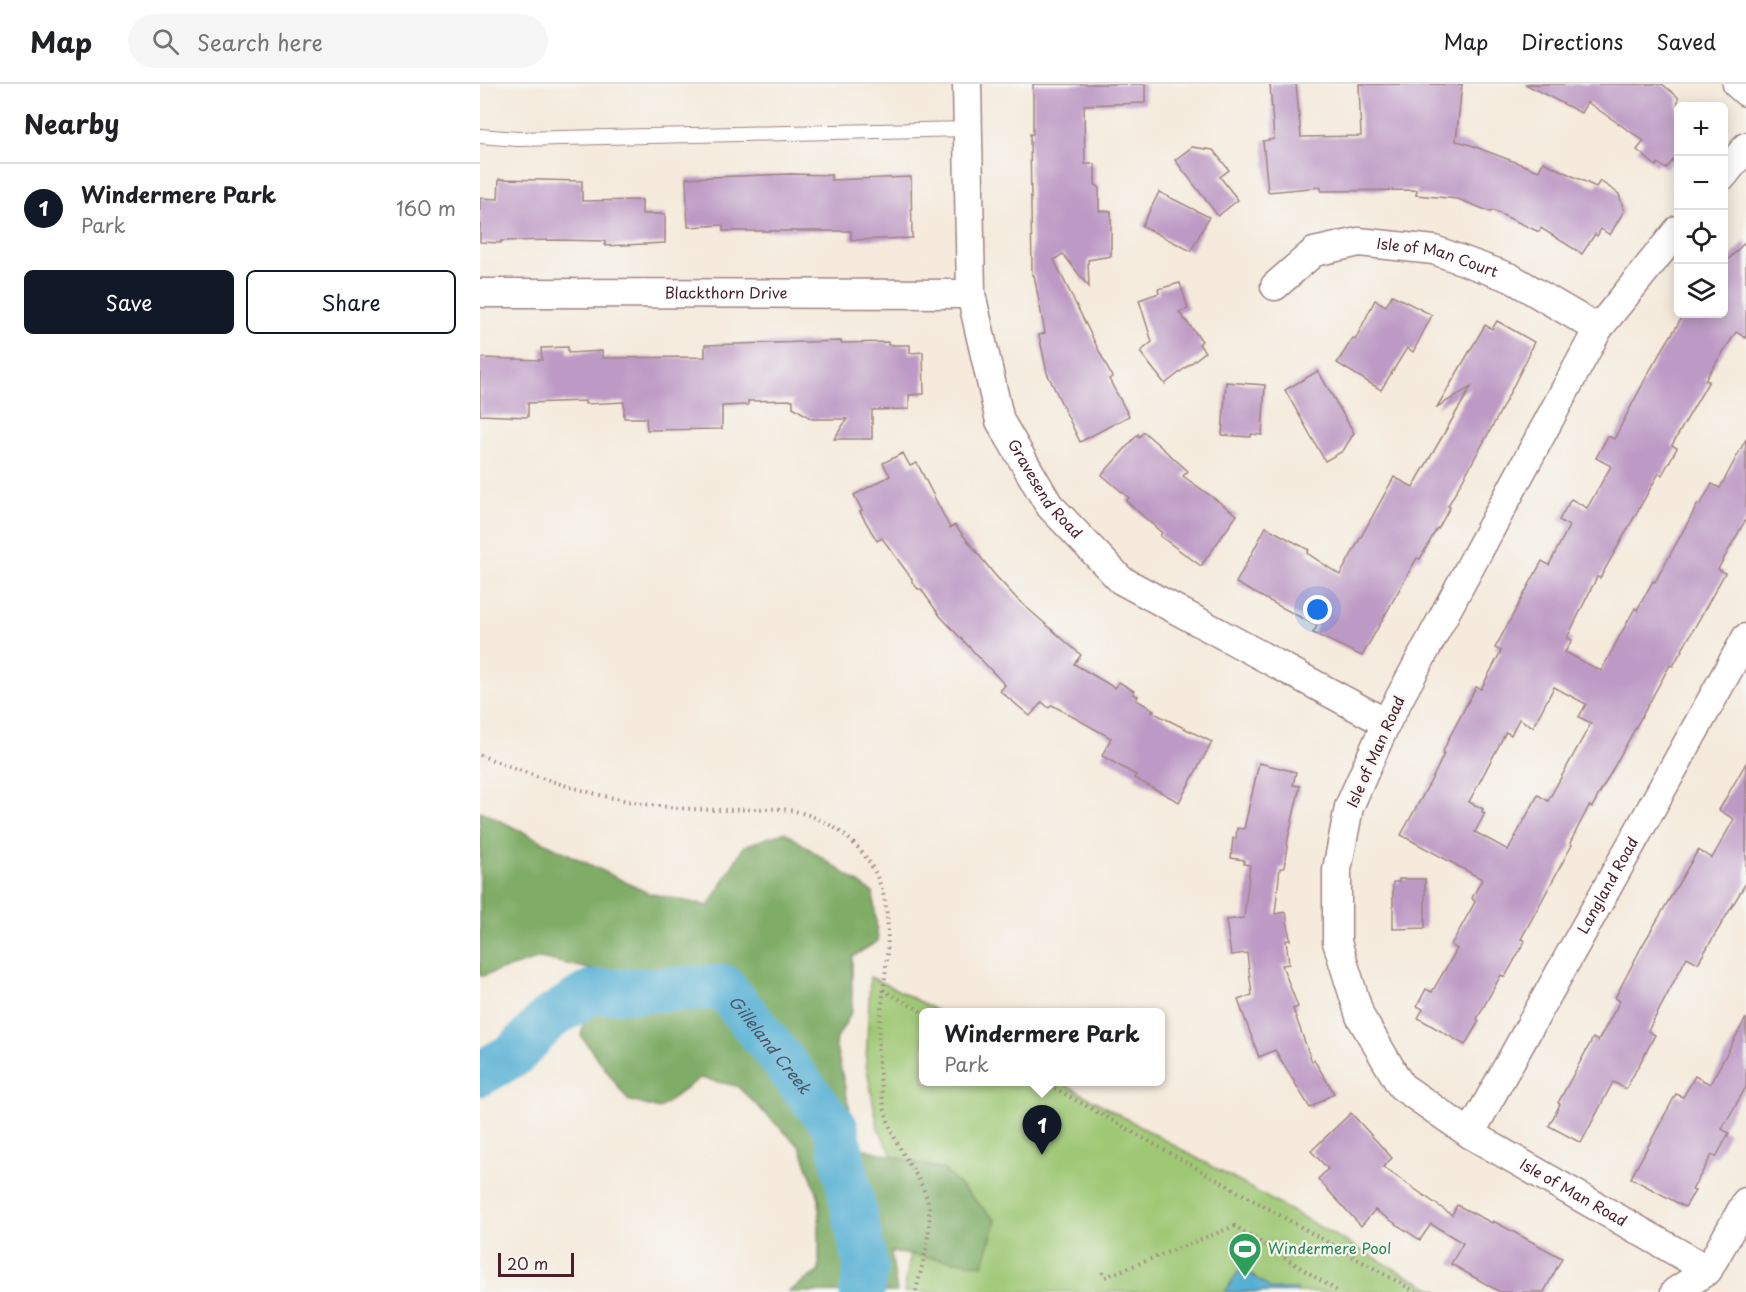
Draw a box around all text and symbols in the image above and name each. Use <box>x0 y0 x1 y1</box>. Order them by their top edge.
search box <box>128 14 548 68</box>
text: Map <box>30 20 92 63</box>
icon: search <box>149 25 182 58</box>
text: Search here <box>197 25 323 58</box>
text: Map <box>1443 25 1488 57</box>
text: Directions <box>1521 25 1623 57</box>
text: Saved <box>1656 25 1716 57</box>
map controls <box>1674 102 1728 318</box>
button: + <box>1674 102 1728 156</box>
text: Nearby <box>24 104 119 143</box>
button: − <box>1674 156 1728 210</box>
text: Windermere Park <box>81 177 276 210</box>
text: 1 <box>39 193 48 223</box>
text: 160 m <box>396 193 456 223</box>
text: Park <box>81 210 126 240</box>
button: locate <box>1674 210 1728 264</box>
street label: Isle of Man Court <box>1375 231 1502 282</box>
button: layers <box>1674 264 1728 318</box>
button: Save <box>24 270 234 334</box>
button: Share <box>246 270 456 334</box>
street label: Blackthorn Drive <box>664 280 788 304</box>
street label: Gravesend Road <box>1003 434 1088 543</box>
your location <box>1303 595 1332 624</box>
street label: Isle of Man Road <box>1340 692 1410 811</box>
street label: Langland Road <box>1571 832 1643 938</box>
water label: Gilleland Creek <box>724 990 818 1100</box>
popup <box>919 1008 1165 1086</box>
text: Windermere Park <box>944 1016 1140 1049</box>
text: Park <box>944 1049 989 1079</box>
pin: 1 <box>1022 1106 1062 1155</box>
street label: Isle of Man Road <box>1516 1152 1632 1231</box>
sports icon: Windermere Pool <box>1227 1231 1263 1278</box>
place label: Windermere Pool <box>1268 1236 1391 1259</box>
scale bar <box>498 1250 574 1278</box>
text: 20 m <box>507 1251 548 1275</box>

